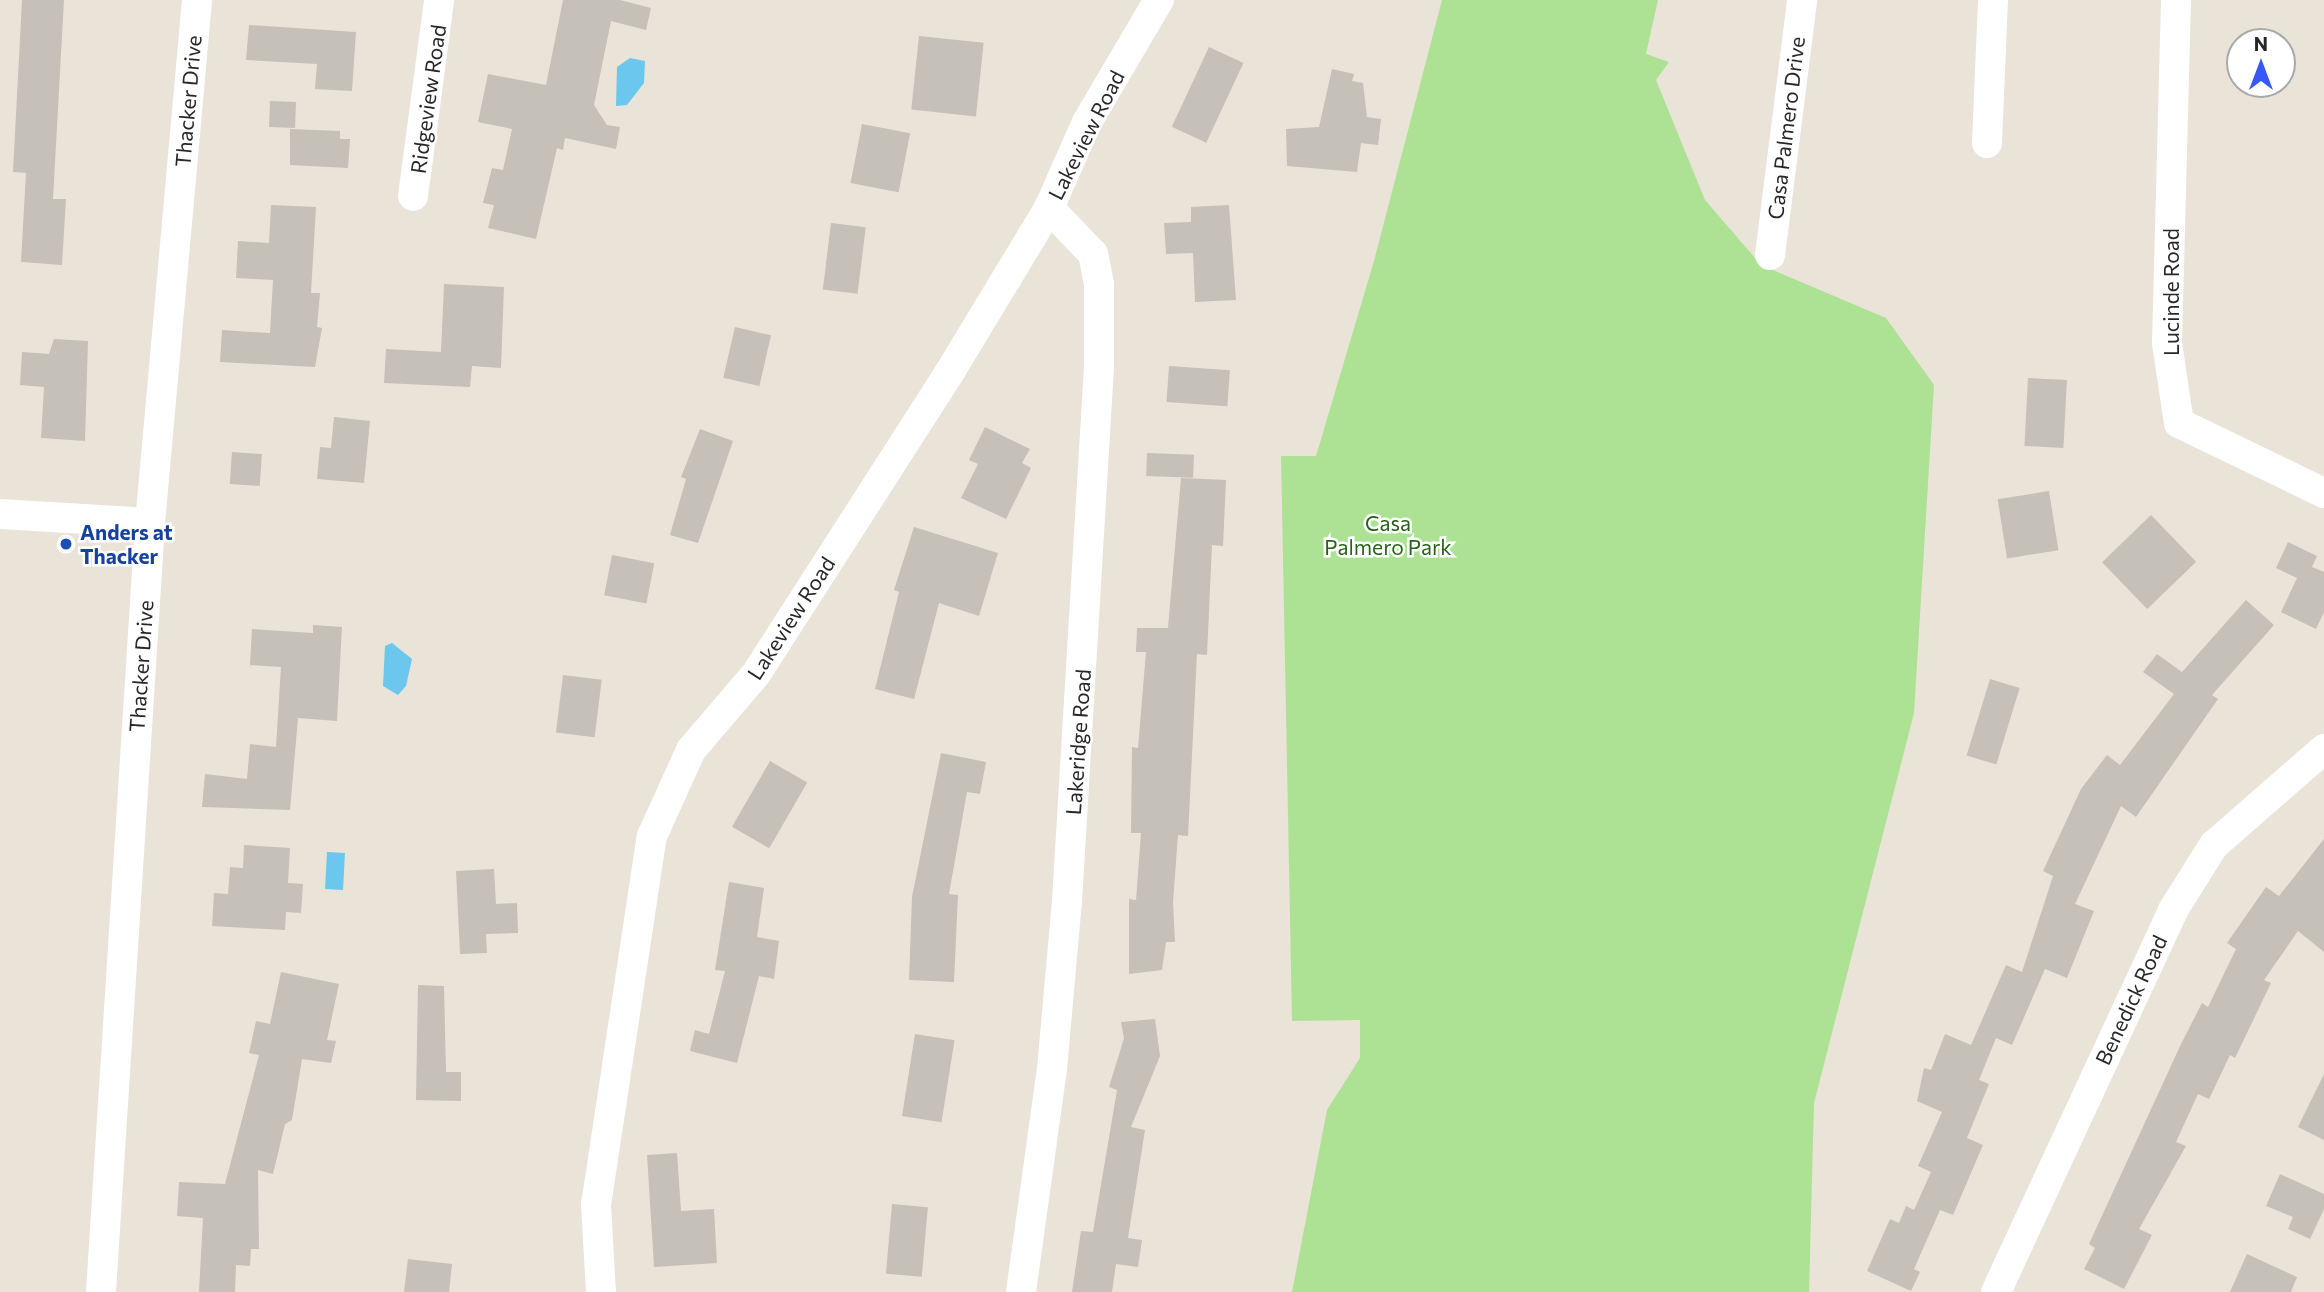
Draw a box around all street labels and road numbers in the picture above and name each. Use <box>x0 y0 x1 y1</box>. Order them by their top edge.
street label: Ridgeview Road <box>405 23 451 175</box>
street label: Thacker Drive <box>170 34 206 168</box>
street label: Casa Palmero Drive <box>1762 35 1810 221</box>
street label: Lakeview Road <box>1043 66 1129 204</box>
street label: Lucinde Road <box>2158 228 2184 356</box>
street label: Lakeview Road <box>742 552 840 684</box>
street label: Thacker Drive <box>124 599 158 733</box>
street label: Lakeridge Road <box>1060 668 1096 816</box>
street label: Benedick Road <box>2090 931 2172 1069</box>

